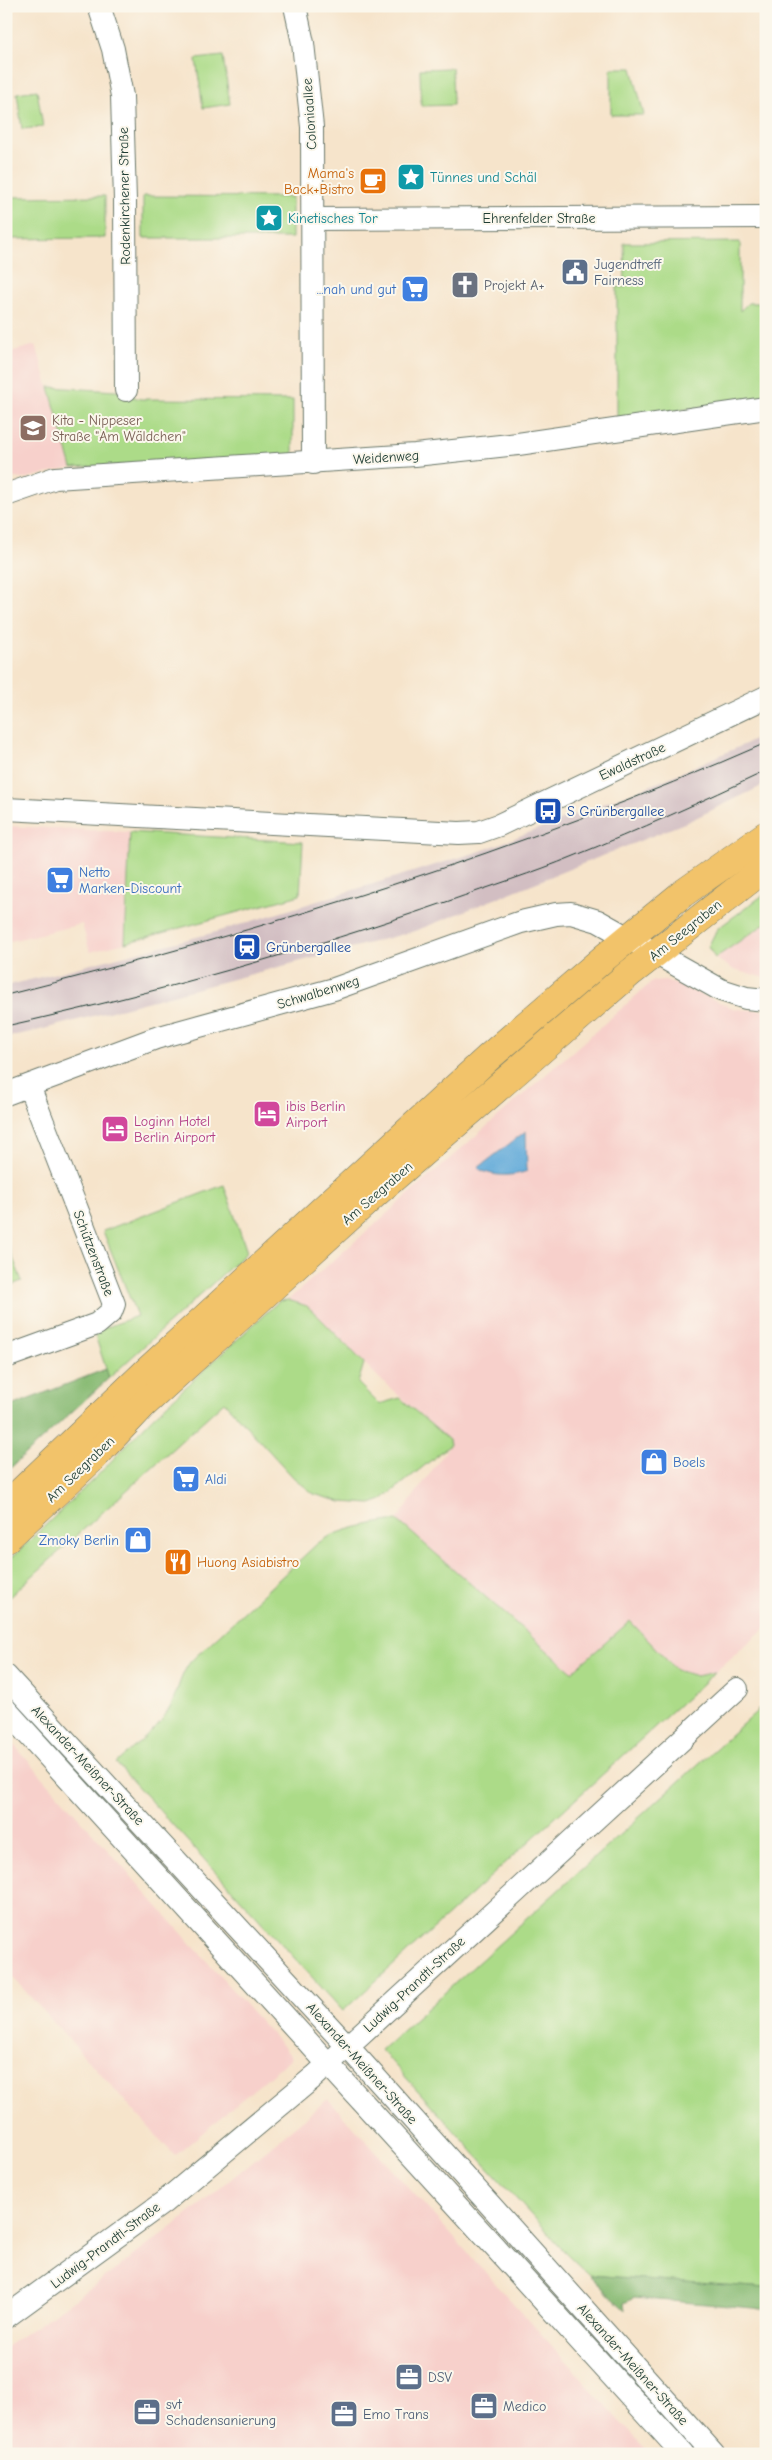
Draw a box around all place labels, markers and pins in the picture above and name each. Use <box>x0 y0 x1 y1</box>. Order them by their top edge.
place icon: Tünnes und Schäl <box>396 162 426 192</box>
place label: Mama's Back+Bistro <box>284 165 354 198</box>
cafe icon: Mama's Back+Bistro <box>358 166 388 196</box>
place label: Tünnes und Schäl <box>430 169 537 186</box>
place icon: Kinetisches Tor <box>254 203 284 233</box>
place label: Kinetisches Tor <box>288 210 378 227</box>
place label: Jugendtreff Fairness <box>594 256 662 289</box>
public building icon: Jugendtreff Fairness <box>560 257 590 287</box>
church icon: Projekt A+ <box>450 270 480 300</box>
supermarket icon: ...nah und gut <box>400 274 430 304</box>
place label: Projekt A+ <box>484 277 545 294</box>
place label: ...nah und gut <box>317 281 397 298</box>
place label: Kita - Nippeser Straße "Am Wäldchen" <box>52 412 186 445</box>
school or university icon: Kita - Nippeser Straße "Am Wäldchen" <box>18 413 48 443</box>
bus stop icon: S Grünbergallee <box>533 796 563 826</box>
place label: S Grünbergallee <box>567 803 664 820</box>
place label: Netto Marken-Discount <box>79 864 182 897</box>
supermarket icon: Netto Marken-Discount <box>45 865 75 895</box>
station icon: Grünbergallee <box>232 932 262 962</box>
place label: Grünbergallee <box>266 939 351 956</box>
place label: ibis Berlin Airport <box>286 1098 346 1131</box>
hotel icon: ibis Berlin Airport <box>252 1099 282 1129</box>
place label: Loginn Hotel Berlin Airport <box>134 1113 216 1146</box>
hotel icon: Loginn Hotel Berlin Airport <box>100 1114 130 1144</box>
shop icon: Boels <box>639 1447 669 1477</box>
place label: Boels <box>673 1454 705 1471</box>
supermarket icon: Aldi <box>171 1464 201 1494</box>
place label: Aldi <box>205 1471 227 1488</box>
shop icon: Zmoky Berlin <box>123 1525 153 1555</box>
place label: Zmoky Berlin <box>39 1532 119 1549</box>
restaurant icon: Huong Asiabistro <box>163 1547 193 1577</box>
place label: Huong Asiabistro <box>197 1554 299 1571</box>
office icon: DSV <box>394 2362 424 2392</box>
place label: DSV <box>428 2369 453 2386</box>
office icon: Medico <box>469 2391 499 2421</box>
place label: svt Schadensanierung <box>166 2396 276 2429</box>
office icon: svt Schadensanierung <box>132 2397 162 2427</box>
place label: Medico <box>503 2398 547 2415</box>
office icon: Emo Trans <box>329 2399 359 2429</box>
place label: Emo Trans <box>363 2406 429 2423</box>

